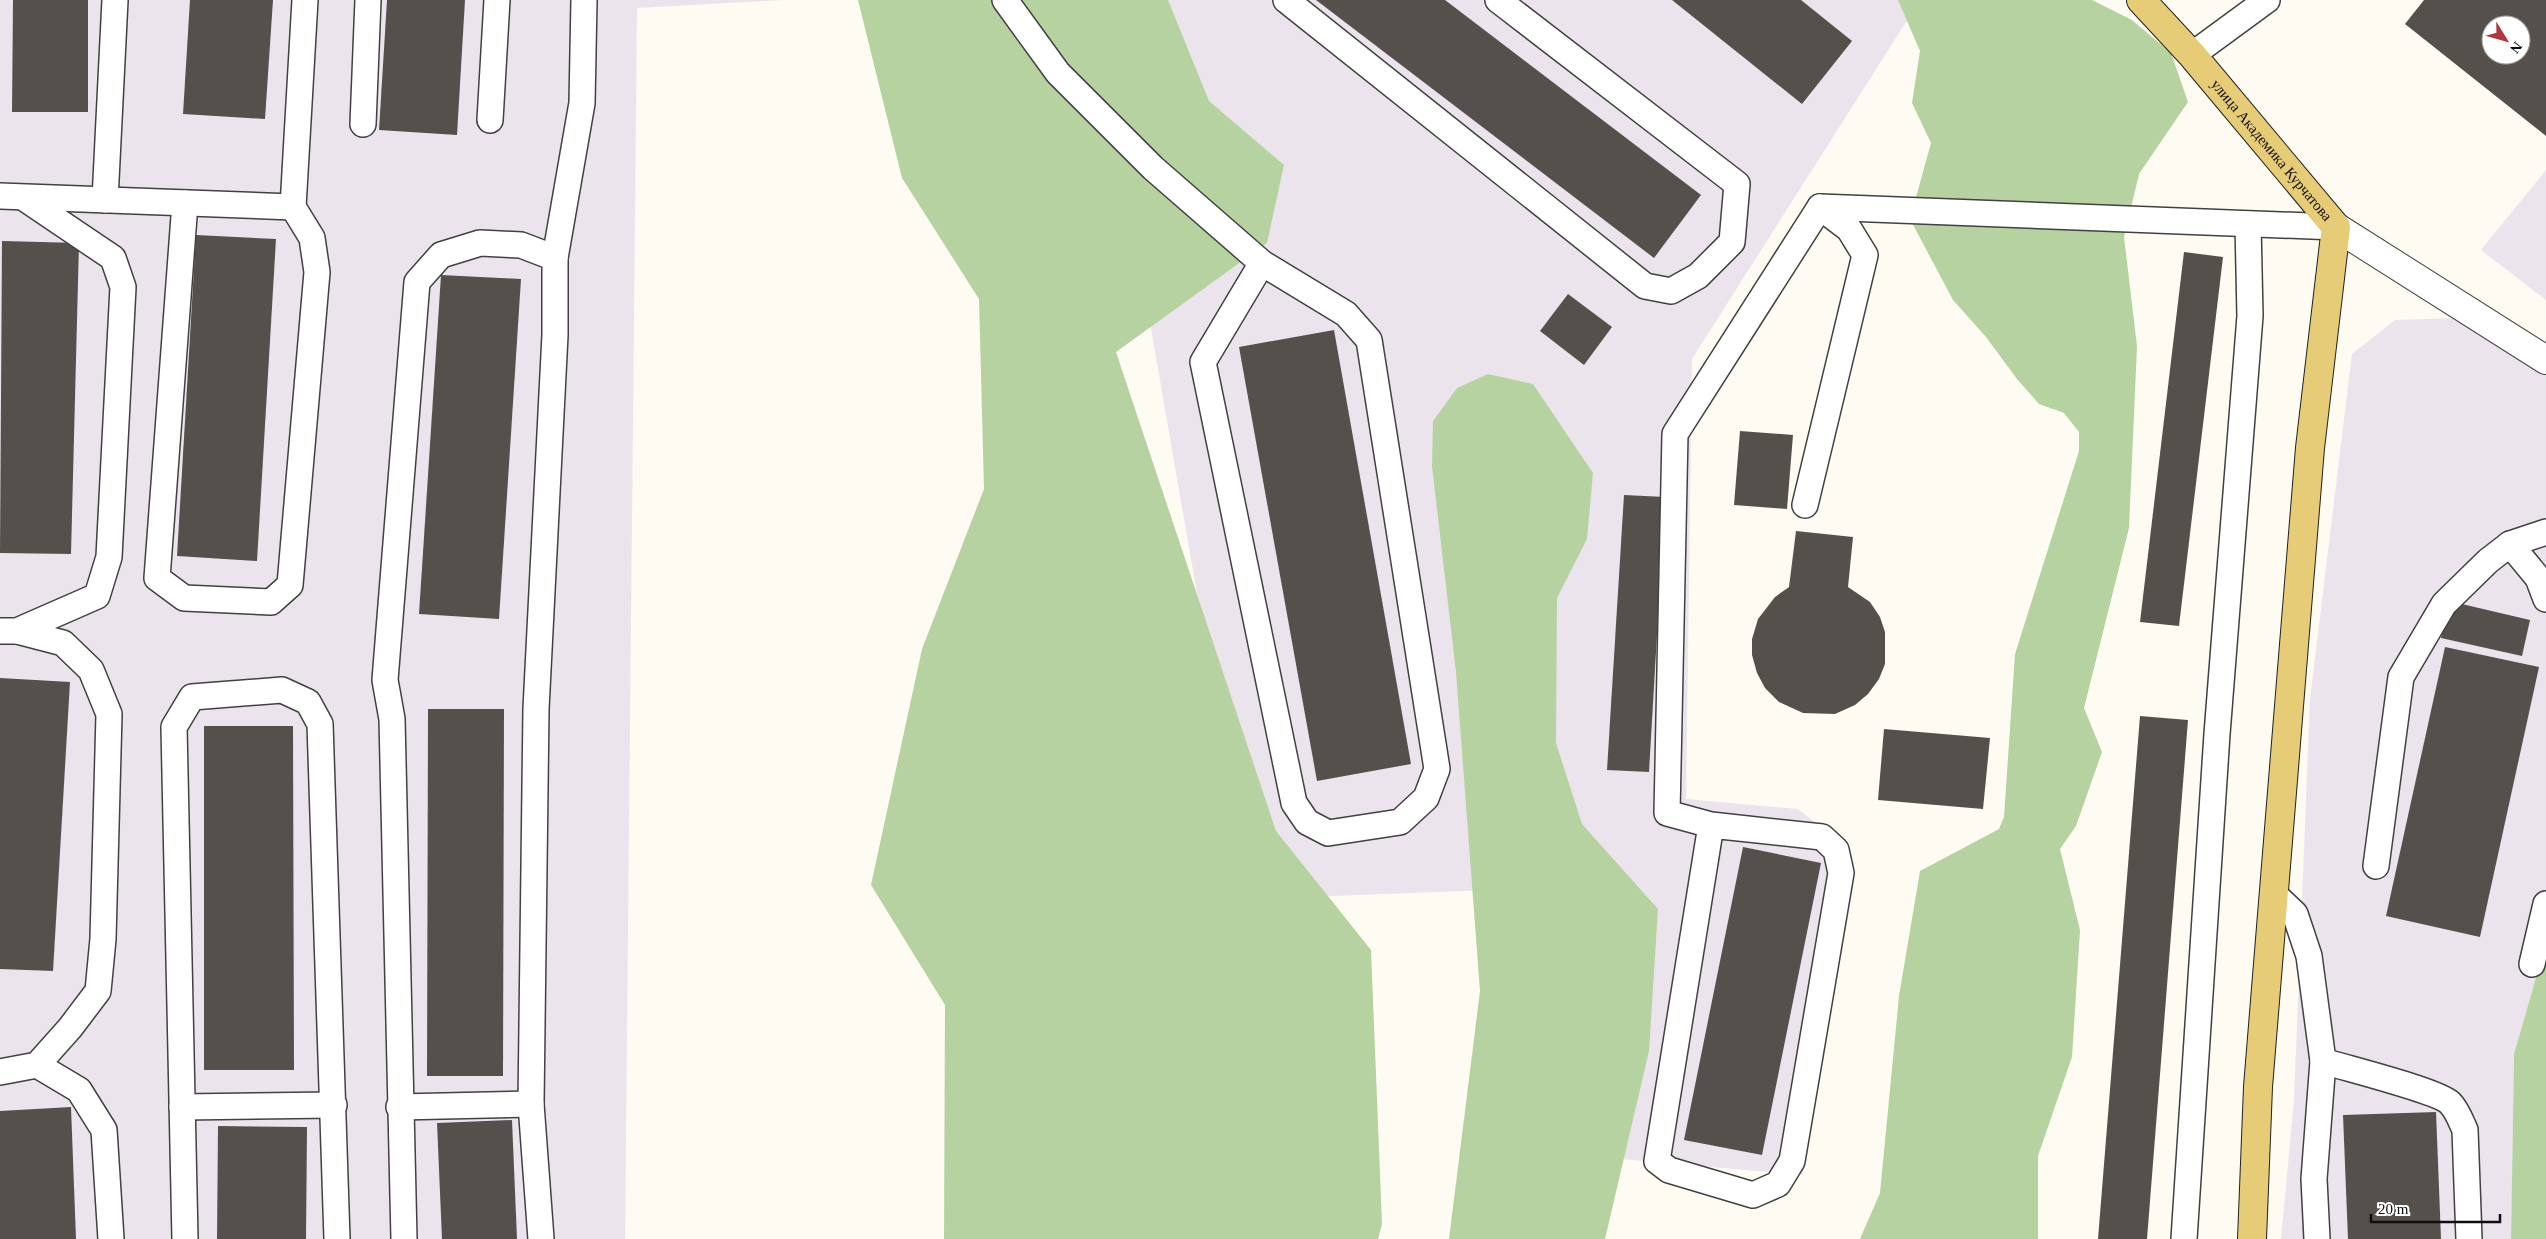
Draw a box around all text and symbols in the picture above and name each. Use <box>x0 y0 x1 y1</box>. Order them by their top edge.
north arrow <box>2481 15 2531 65</box>
text: N <box>2507 39 2525 56</box>
street label: улица Академика Курчатова <box>2208 76 2336 224</box>
scale bar <box>2371 1192 2500 1224</box>
text: 20 m <box>2378 1201 2409 1217</box>

